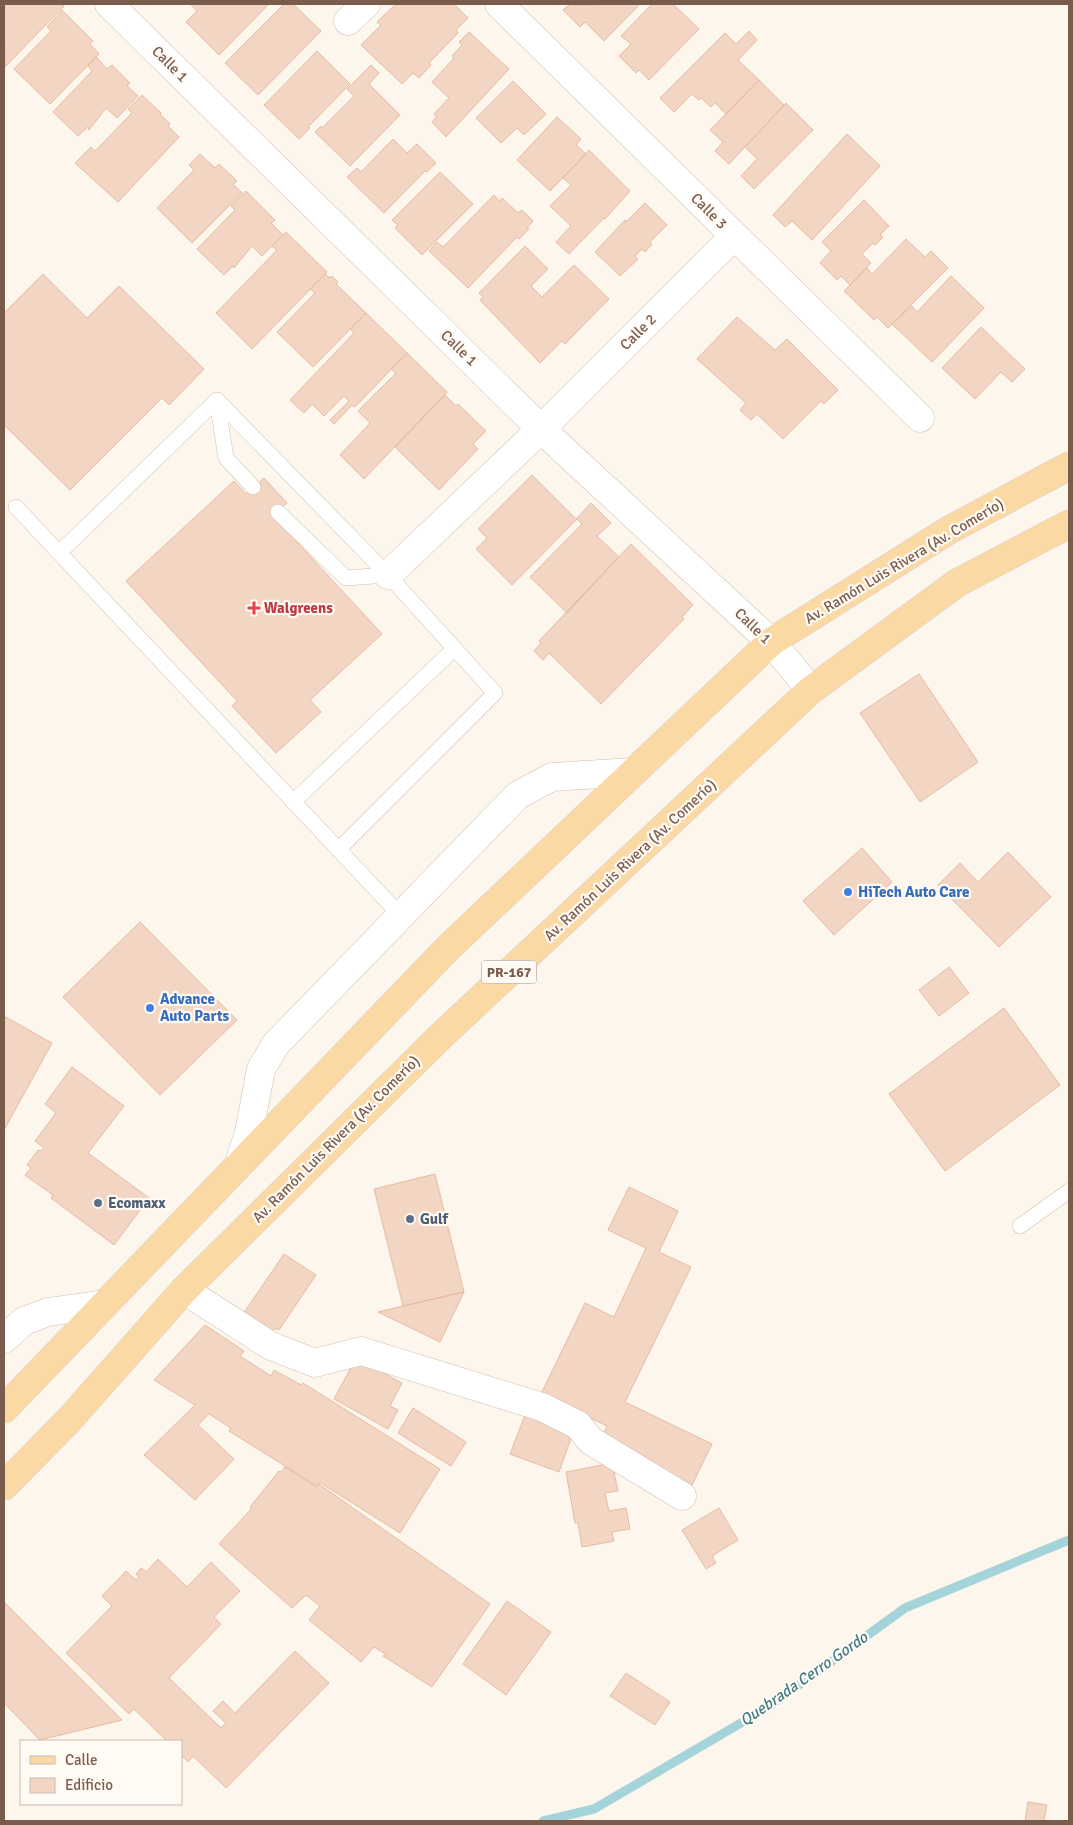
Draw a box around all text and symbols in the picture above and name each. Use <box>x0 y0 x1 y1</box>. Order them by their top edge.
street label: Calle 1 <box>148 42 192 86</box>
street label: Calle 3 <box>687 189 731 233</box>
street label: Calle 2 <box>616 310 660 354</box>
street label: Calle 1 <box>437 326 481 370</box>
street label: Av. Ramón Luis Rivera (Av. Comerío) <box>801 494 1007 628</box>
place label: Walgreens <box>264 599 333 617</box>
marker: Walgreens <box>248 602 260 614</box>
street label: Calle 1 <box>731 604 775 648</box>
street label: Av. Ramón Luis Rivera (Av. Comerío) <box>540 775 720 945</box>
place label: HiTech Auto Care <box>858 883 969 901</box>
marker: HiTech Auto Care <box>842 886 854 898</box>
road number: PR-167 <box>482 960 536 984</box>
place label: Advance Auto Parts <box>160 990 230 1025</box>
marker: Advance Auto Parts <box>144 1002 156 1014</box>
street label: Av. Ramón Luis Rivera (Av. Comerío) <box>249 1052 423 1226</box>
place label: Ecomaxx <box>108 1194 166 1212</box>
marker: Ecomaxx <box>92 1197 104 1209</box>
place label: Gulf <box>420 1210 450 1228</box>
marker: Gulf <box>404 1213 416 1225</box>
water label: Quebrada Cerro Gordo <box>736 1627 872 1731</box>
legend <box>20 1740 182 1805</box>
text: Calle <box>65 1751 98 1769</box>
text: Edificio <box>65 1776 113 1794</box>

